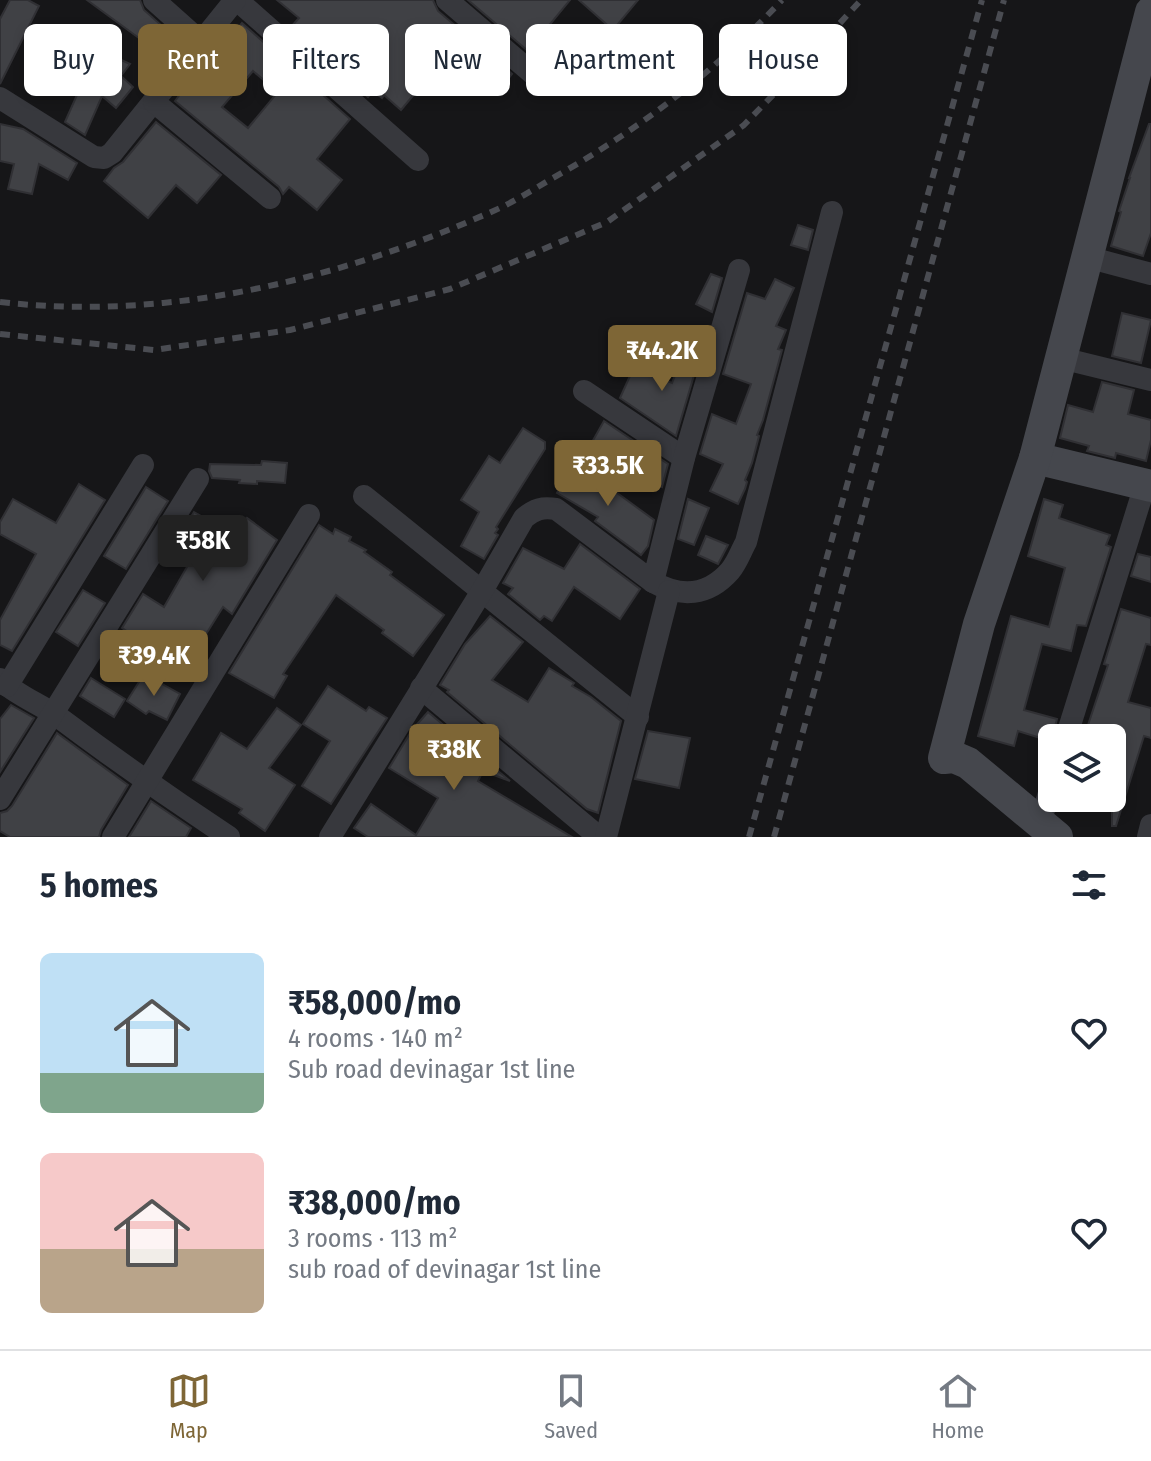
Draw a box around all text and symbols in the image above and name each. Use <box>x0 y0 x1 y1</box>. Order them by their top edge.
chip: Buy <box>24 24 122 96</box>
chip: Rent <box>138 24 247 96</box>
chip: Filters <box>263 24 389 96</box>
chip: New <box>405 24 510 96</box>
chip: Apartment <box>526 24 703 96</box>
chip: House <box>719 24 847 96</box>
pin: ₹44.2K <box>597 325 727 393</box>
text: ₹44.2K <box>626 335 698 366</box>
pin: ₹33.5K <box>543 440 673 508</box>
text: ₹33.5K <box>572 450 644 481</box>
pin: ₹58K <box>156 515 250 583</box>
text: ₹58K <box>176 525 230 556</box>
pin: ₹39.4K <box>89 630 219 698</box>
text: ₹39.4K <box>118 640 190 671</box>
pin: ₹38K <box>407 724 501 792</box>
map controls <box>1038 724 1126 812</box>
button: layers <box>1038 724 1126 812</box>
text: ₹38K <box>427 734 481 765</box>
icon: filters <box>1067 863 1111 907</box>
text: 5 homes <box>40 865 158 906</box>
text: ₹58,000/mo <box>288 982 461 1023</box>
icon: home <box>104 985 200 1081</box>
icon: heart <box>1067 1011 1111 1055</box>
text: 4 rooms · 140 m² <box>288 1023 463 1054</box>
text: Sub road devinagar 1st line <box>288 1054 575 1085</box>
text: ₹38,000/mo <box>288 1182 461 1223</box>
icon: home <box>104 1185 200 1281</box>
icon: heart <box>1067 1211 1111 1255</box>
text: 3 rooms · 113 m² <box>288 1223 457 1254</box>
text: sub road of devinagar 1st line <box>288 1254 601 1285</box>
tab: Map <box>167 1369 211 1444</box>
tab: Saved <box>544 1369 598 1444</box>
tab: Home <box>932 1369 984 1444</box>

